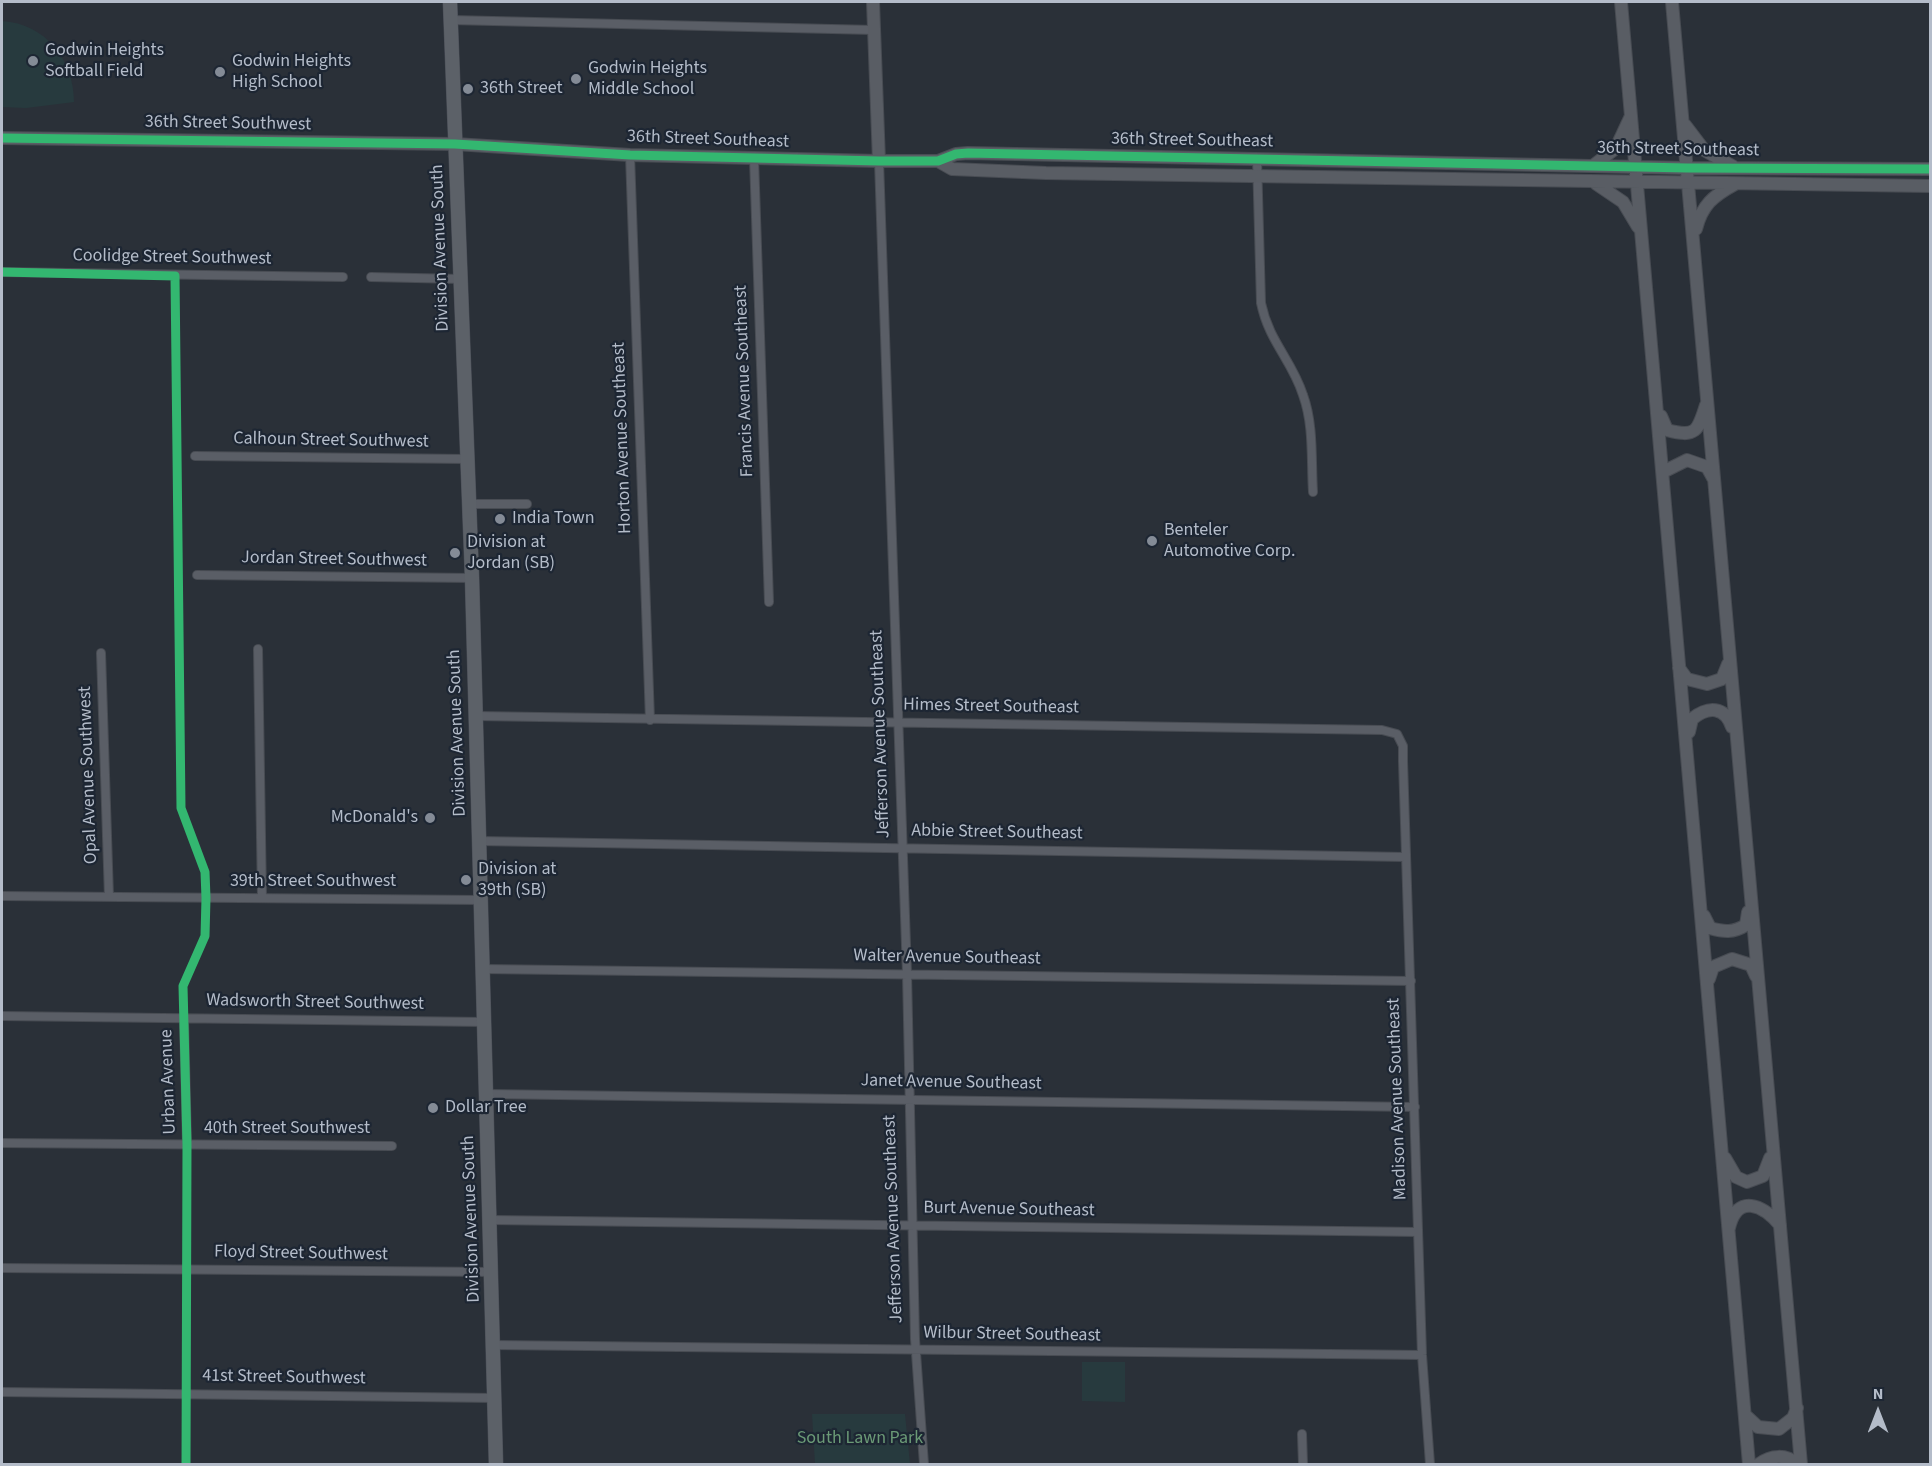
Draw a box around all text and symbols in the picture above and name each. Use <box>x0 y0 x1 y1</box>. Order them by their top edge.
place label: Godwin Heights Softball Field <box>45 40 164 82</box>
place label: Godwin Heights High School <box>232 51 351 94</box>
marker: Godwin Heights Softball Field <box>26 54 40 68</box>
place label: Godwin Heights Middle School <box>588 58 707 100</box>
marker: Godwin Heights High School <box>213 65 227 79</box>
marker: Godwin Heights Middle School <box>569 72 583 86</box>
place label: 36th Street <box>480 78 562 100</box>
marker: 36th Street <box>461 82 475 96</box>
street label: 36th Street Southwest <box>145 112 311 136</box>
street label: 36th Street Southeast <box>627 126 789 154</box>
street label: 36th Street Southeast <box>1111 129 1273 153</box>
street label: 36th Street Southeast <box>1597 138 1759 162</box>
street label: Division Avenue South <box>427 164 455 332</box>
street label: Coolidge Street Southwest <box>72 245 272 271</box>
street label: Francis Avenue Southeast <box>731 285 759 477</box>
street label: Horton Avenue Southeast <box>609 342 637 534</box>
street label: Calhoun Street Southwest <box>233 428 429 454</box>
place label: India Town <box>512 508 595 530</box>
marker: India Town <box>493 512 507 526</box>
place label: Benteler Automotive Corp. <box>1164 520 1295 562</box>
place label: Division at Jordan (SB) <box>467 532 555 574</box>
marker: Benteler Automotive Corp. <box>1145 534 1159 548</box>
marker: Division at Jordan (SB) <box>448 546 462 560</box>
street label: Jordan Street Southwest <box>241 548 427 572</box>
street label: Jefferson Avenue Southeast <box>867 629 895 839</box>
street label: Division Avenue South <box>444 649 472 817</box>
street label: Opal Avenue Southwest <box>75 686 103 864</box>
street label: Himes Street Southeast <box>903 695 1079 719</box>
place label: McDonald's <box>331 807 418 829</box>
marker: McDonald's <box>423 811 437 825</box>
street label: Abbie Street Southeast <box>911 821 1083 845</box>
place label: Division at 39th (SB) <box>478 859 556 902</box>
street label: 39th Street Southwest <box>230 871 396 893</box>
marker: Division at 39th (SB) <box>459 873 473 887</box>
street label: Walter Avenue Southeast <box>853 946 1041 970</box>
street label: Wadsworth Street Southwest <box>206 990 424 1016</box>
street label: Madison Avenue Southeast <box>1384 997 1412 1201</box>
street label: Urban Avenue <box>156 1029 182 1135</box>
street label: Janet Avenue Southeast <box>860 1071 1042 1095</box>
place label: Dollar Tree <box>445 1097 527 1119</box>
marker: Dollar Tree <box>426 1101 440 1115</box>
street label: Jefferson Avenue Southeast <box>880 1114 908 1324</box>
street label: 40th Street Southwest <box>204 1118 370 1140</box>
street label: Division Avenue South <box>458 1135 486 1303</box>
street label: Burt Avenue Southeast <box>923 1198 1095 1222</box>
street label: Floyd Street Southwest <box>214 1242 388 1266</box>
street label: Wilbur Street Southeast <box>923 1323 1101 1347</box>
street label: 41st Street Southwest <box>202 1366 366 1390</box>
north arrow <box>1848 1382 1908 1442</box>
text: N <box>1873 1383 1883 1405</box>
park label: South Lawn Park <box>797 1428 923 1450</box>

